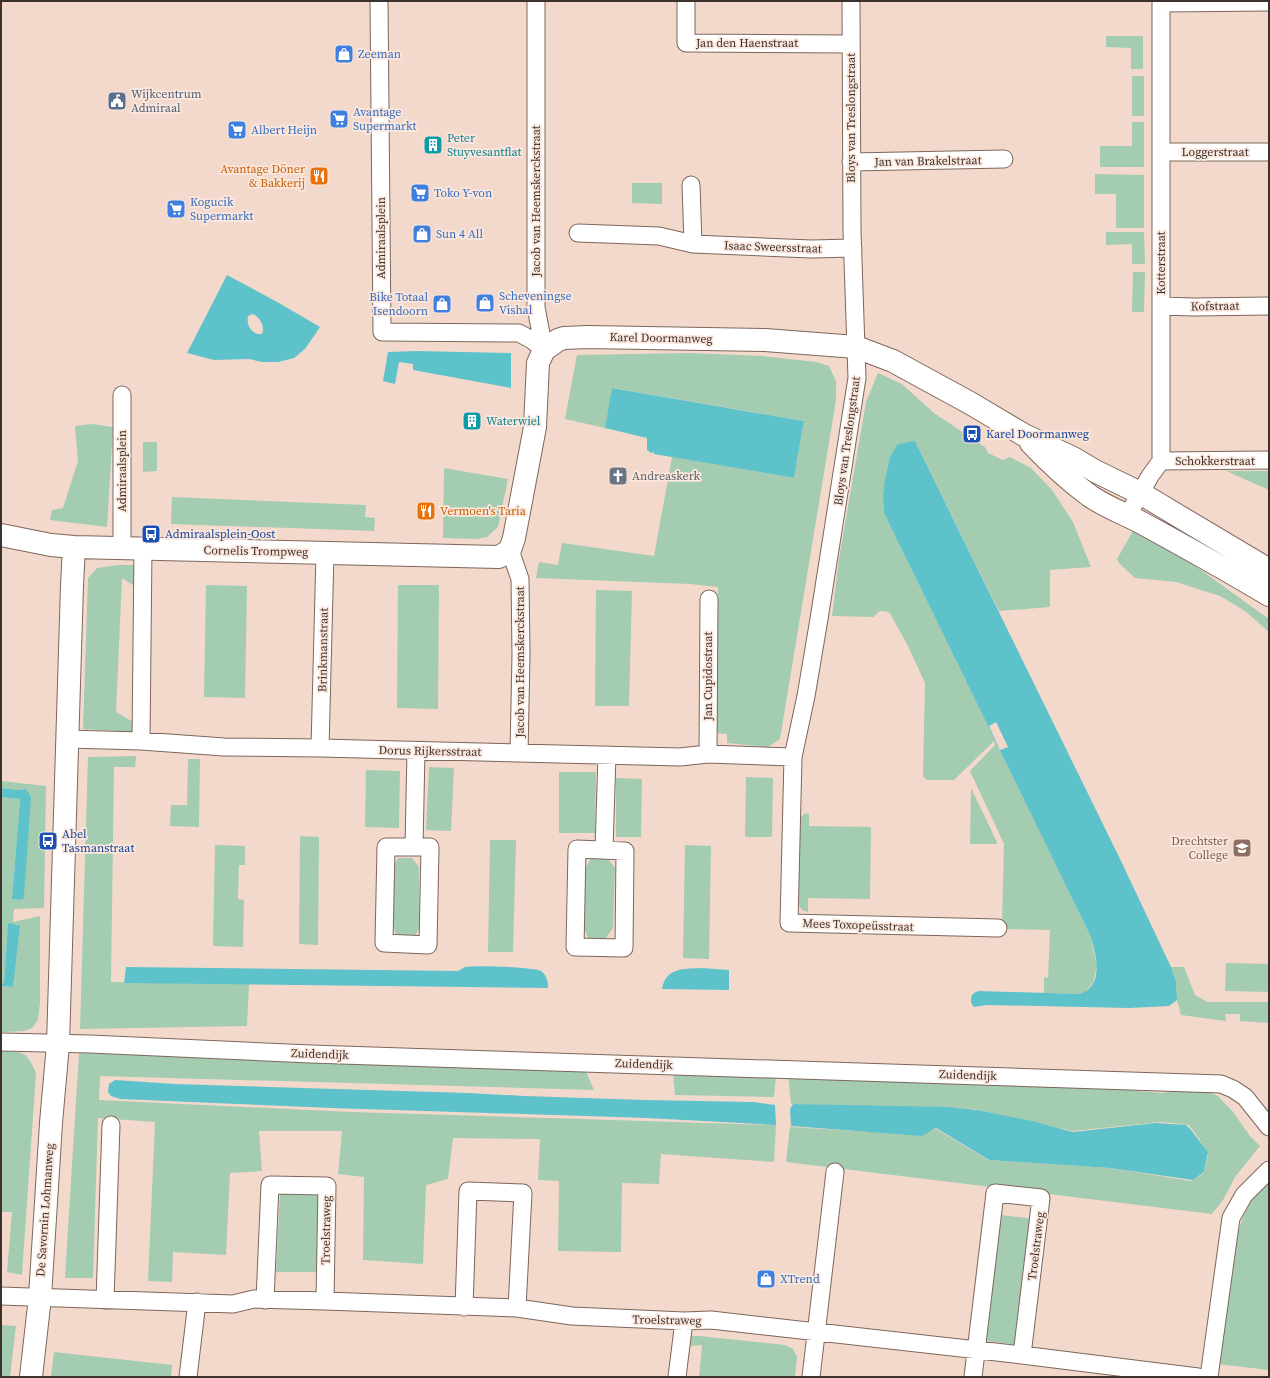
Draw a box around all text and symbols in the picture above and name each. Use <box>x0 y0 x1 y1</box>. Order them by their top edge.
street label: Jan den Haenstraat <box>695 35 798 51</box>
shop icon: Zeeman <box>333 43 355 65</box>
place label: Zeeman <box>358 46 401 62</box>
street label: Bloys van Treslongstraat <box>843 53 859 183</box>
place label: Wijkcentrum Admiraal <box>131 86 202 116</box>
public building icon: Wijkcentrum Admiraal <box>106 90 128 112</box>
place label: Avantage Supermarkt <box>353 104 416 134</box>
supermarket icon: Avantage Supermarkt <box>328 108 350 130</box>
supermarket icon: Albert Heijn <box>226 119 248 141</box>
place label: Albert Heijn <box>251 122 317 138</box>
street label: Jacob van Heemskerckstraat <box>528 125 544 278</box>
place label: Peter Stuyvesantflat <box>447 130 522 160</box>
building icon: Peter Stuyvesantflat <box>422 134 444 156</box>
street label: Loggerstraat <box>1181 144 1249 160</box>
street label: Jan van Brakelstraat <box>873 152 982 170</box>
place label: Avantage Döner & Bakkerij <box>220 161 305 191</box>
restaurant icon: Avantage Döner & Bakkerij <box>308 165 330 187</box>
supermarket icon: Toko Y-von <box>409 182 431 204</box>
place label: Toko Y-von <box>434 185 492 201</box>
place label: Kogucik Supermarkt <box>190 194 253 224</box>
street label: Admiraalsplein <box>373 197 389 279</box>
supermarket icon: Kogucik Supermarkt <box>165 198 187 220</box>
shop icon: Sun 4 All <box>411 223 433 245</box>
place label: Sun 4 All <box>436 226 483 242</box>
street label: Kotterstraat <box>1153 231 1169 295</box>
street label: Isaac Sweersstraat <box>724 237 822 257</box>
place label: Scheveningse Vishal <box>499 288 572 318</box>
place label: Bike Totaal Isendoorn <box>369 289 428 319</box>
shop icon: Scheveningse Vishal <box>474 292 496 314</box>
shop icon: Bike Totaal Isendoorn <box>431 293 453 315</box>
street label: Kofstraat <box>1190 298 1240 314</box>
street label: Karel Doormanweg <box>609 329 713 347</box>
street label: Bloys van Treslongstraat <box>830 375 864 507</box>
building icon: Waterwiel <box>461 410 483 432</box>
place label: Waterwiel <box>486 413 541 429</box>
bus stop icon: Karel Doormanweg <box>961 423 983 445</box>
place label: Karel Doormanweg <box>986 426 1089 442</box>
street label: Admiraalsplein <box>114 430 130 512</box>
street label: Schokkerstraat <box>1175 453 1255 469</box>
church icon: Andreaskerk <box>607 465 629 487</box>
place label: Andreaskerk <box>632 468 701 484</box>
restaurant icon: Vermoen's Taria <box>415 500 437 522</box>
place label: Vermoen's Taria <box>440 503 527 519</box>
bus stop icon: Admiraalsplein-Oost <box>140 523 162 545</box>
place label: Admiraalsplein-Oost <box>165 526 275 542</box>
street label: Cornelis Trompweg <box>203 542 309 560</box>
street label: Jacob van Heemskerckstraat <box>512 586 528 739</box>
street label: Brinkmanstraat <box>314 608 332 692</box>
street label: Jan Cupidostraat <box>700 632 716 721</box>
street label: Dorus Rijkersstraat <box>379 742 482 760</box>
place label: Abel Tasmanstraat <box>62 826 134 856</box>
bus stop icon: Abel Tasmanstraat <box>37 830 59 852</box>
place label: Drechtster College <box>1171 833 1228 863</box>
school or university icon: Drechtster College <box>1231 837 1253 859</box>
street label: Mees Toxopeüsstraat <box>802 915 914 935</box>
street label: Zuidendijk <box>291 1045 349 1063</box>
street label: Zuidendijk <box>615 1055 673 1073</box>
street label: Zuidendijk <box>939 1066 997 1084</box>
street label: De Savornin Lohmanweg <box>32 1143 58 1277</box>
street label: Troelstraweg <box>317 1195 335 1265</box>
street label: Troelstraweg <box>1024 1211 1048 1281</box>
shop icon: XTrend <box>755 1268 777 1290</box>
place label: XTrend <box>780 1271 820 1287</box>
street label: Troelstraweg <box>632 1311 702 1329</box>

